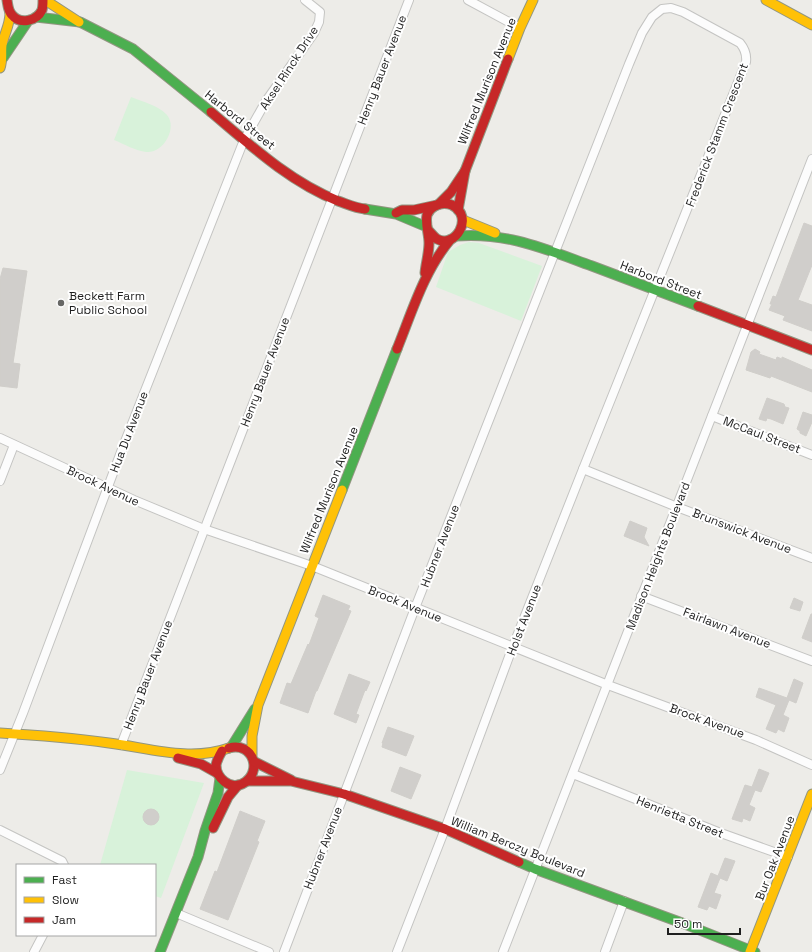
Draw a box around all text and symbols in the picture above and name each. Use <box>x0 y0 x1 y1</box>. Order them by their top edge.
street label: Henry Bauer Avenue <box>354 13 410 127</box>
street label: Wilfred Murison Avenue <box>454 15 520 147</box>
street label: Aksel Rinck Drive <box>256 23 322 113</box>
street label: Frederick Stamm Crescent <box>682 61 752 209</box>
street label: Harbord Street <box>201 87 279 153</box>
street label: Harbord Street <box>618 257 704 303</box>
place label: Beckett Farm Public School <box>69 288 147 318</box>
marker: Beckett Farm Public School <box>56 298 66 308</box>
street label: Henry Bauer Avenue <box>237 315 293 429</box>
street label: Hua Du Avenue <box>106 389 152 475</box>
street label: McCaul Street <box>721 413 803 457</box>
street label: Wilfred Murison Avenue <box>296 424 362 556</box>
street label: Brock Avenue <box>64 462 142 510</box>
street label: Madison Heights Boulevard <box>622 480 694 632</box>
street label: Hubner Avenue <box>417 502 463 590</box>
street label: Brunswick Avenue <box>690 505 794 557</box>
street label: Brock Avenue <box>366 582 444 626</box>
street label: Holst Avenue <box>503 582 545 658</box>
street label: Fairlawn Avenue <box>681 604 773 652</box>
street label: Henry Bauer Avenue <box>120 618 176 732</box>
street label: Brock Avenue <box>667 700 747 742</box>
street label: Henrietta Street <box>634 792 726 842</box>
street label: Hubner Avenue <box>300 804 346 892</box>
street label: William Berczy Boulevard <box>449 813 587 881</box>
street label: Bur Oak Avenue <box>751 813 799 903</box>
legend <box>16 864 156 936</box>
text: Fast <box>52 872 77 888</box>
text: Slow <box>52 892 79 908</box>
scale bar <box>668 910 740 936</box>
text: Jam <box>52 912 76 928</box>
text: 50 m <box>674 916 702 932</box>

